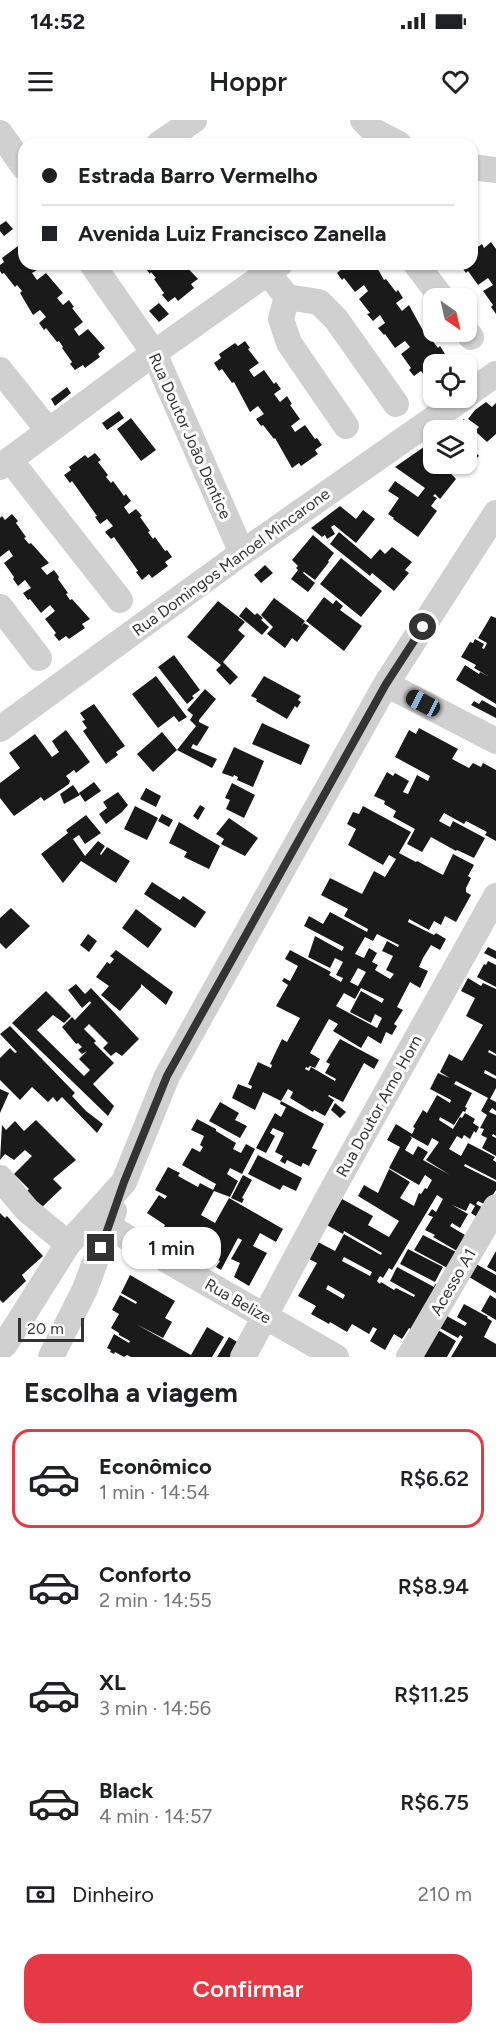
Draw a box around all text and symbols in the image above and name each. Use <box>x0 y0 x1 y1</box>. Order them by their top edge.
text: 14:52 <box>30 8 85 35</box>
icon: menu <box>24 65 57 98</box>
text: Hoppr <box>209 65 287 98</box>
icon: heart <box>439 65 472 98</box>
text: Estrada Barro Vermelho <box>78 162 318 189</box>
text: Avenida Luiz Francisco Zanella <box>78 220 386 247</box>
north arrow <box>423 288 477 342</box>
map controls <box>423 288 477 474</box>
street label: Rua Doutor João Dentice <box>145 350 235 522</box>
button: locate <box>423 354 477 408</box>
button: layers <box>423 420 477 474</box>
street label: Rua Domingos Manoel Mincarone <box>129 484 334 640</box>
route start <box>409 613 436 640</box>
car <box>403 687 443 719</box>
street label: Rua Doutor Arno Horn <box>332 1032 426 1180</box>
callout: 1 min <box>122 1227 221 1269</box>
route end <box>87 1234 114 1261</box>
text: 1 min <box>148 1236 195 1260</box>
street label: Acesso A1 <box>426 1245 480 1319</box>
street label: Rua Belize <box>201 1274 275 1328</box>
scale bar <box>18 1315 84 1342</box>
text: 20 m <box>27 1319 64 1338</box>
text: Escolha a viagem <box>24 1376 238 1409</box>
icon: car <box>27 1452 81 1506</box>
text: Econômico <box>99 1453 212 1480</box>
text: R$6.62 <box>400 1465 469 1492</box>
text: 1 min · 14:54 <box>99 1480 210 1504</box>
icon: car <box>27 1560 81 1614</box>
text: Conforto <box>99 1561 191 1588</box>
text: R$8.94 <box>398 1573 469 1600</box>
text: 2 min · 14:55 <box>99 1588 212 1612</box>
icon: car <box>27 1668 81 1722</box>
text: XL <box>99 1669 126 1696</box>
text: R$11.25 <box>394 1681 469 1708</box>
text: 3 min · 14:56 <box>99 1696 211 1720</box>
icon: car <box>27 1776 81 1830</box>
text: Black <box>99 1777 153 1804</box>
text: R$6.75 <box>400 1789 469 1816</box>
text: 4 min · 14:57 <box>99 1804 212 1828</box>
icon: cash <box>24 1878 57 1911</box>
text: Dinheiro <box>72 1881 154 1908</box>
text: 210 m <box>418 1882 472 1906</box>
button: Confirmar <box>24 1954 472 2023</box>

